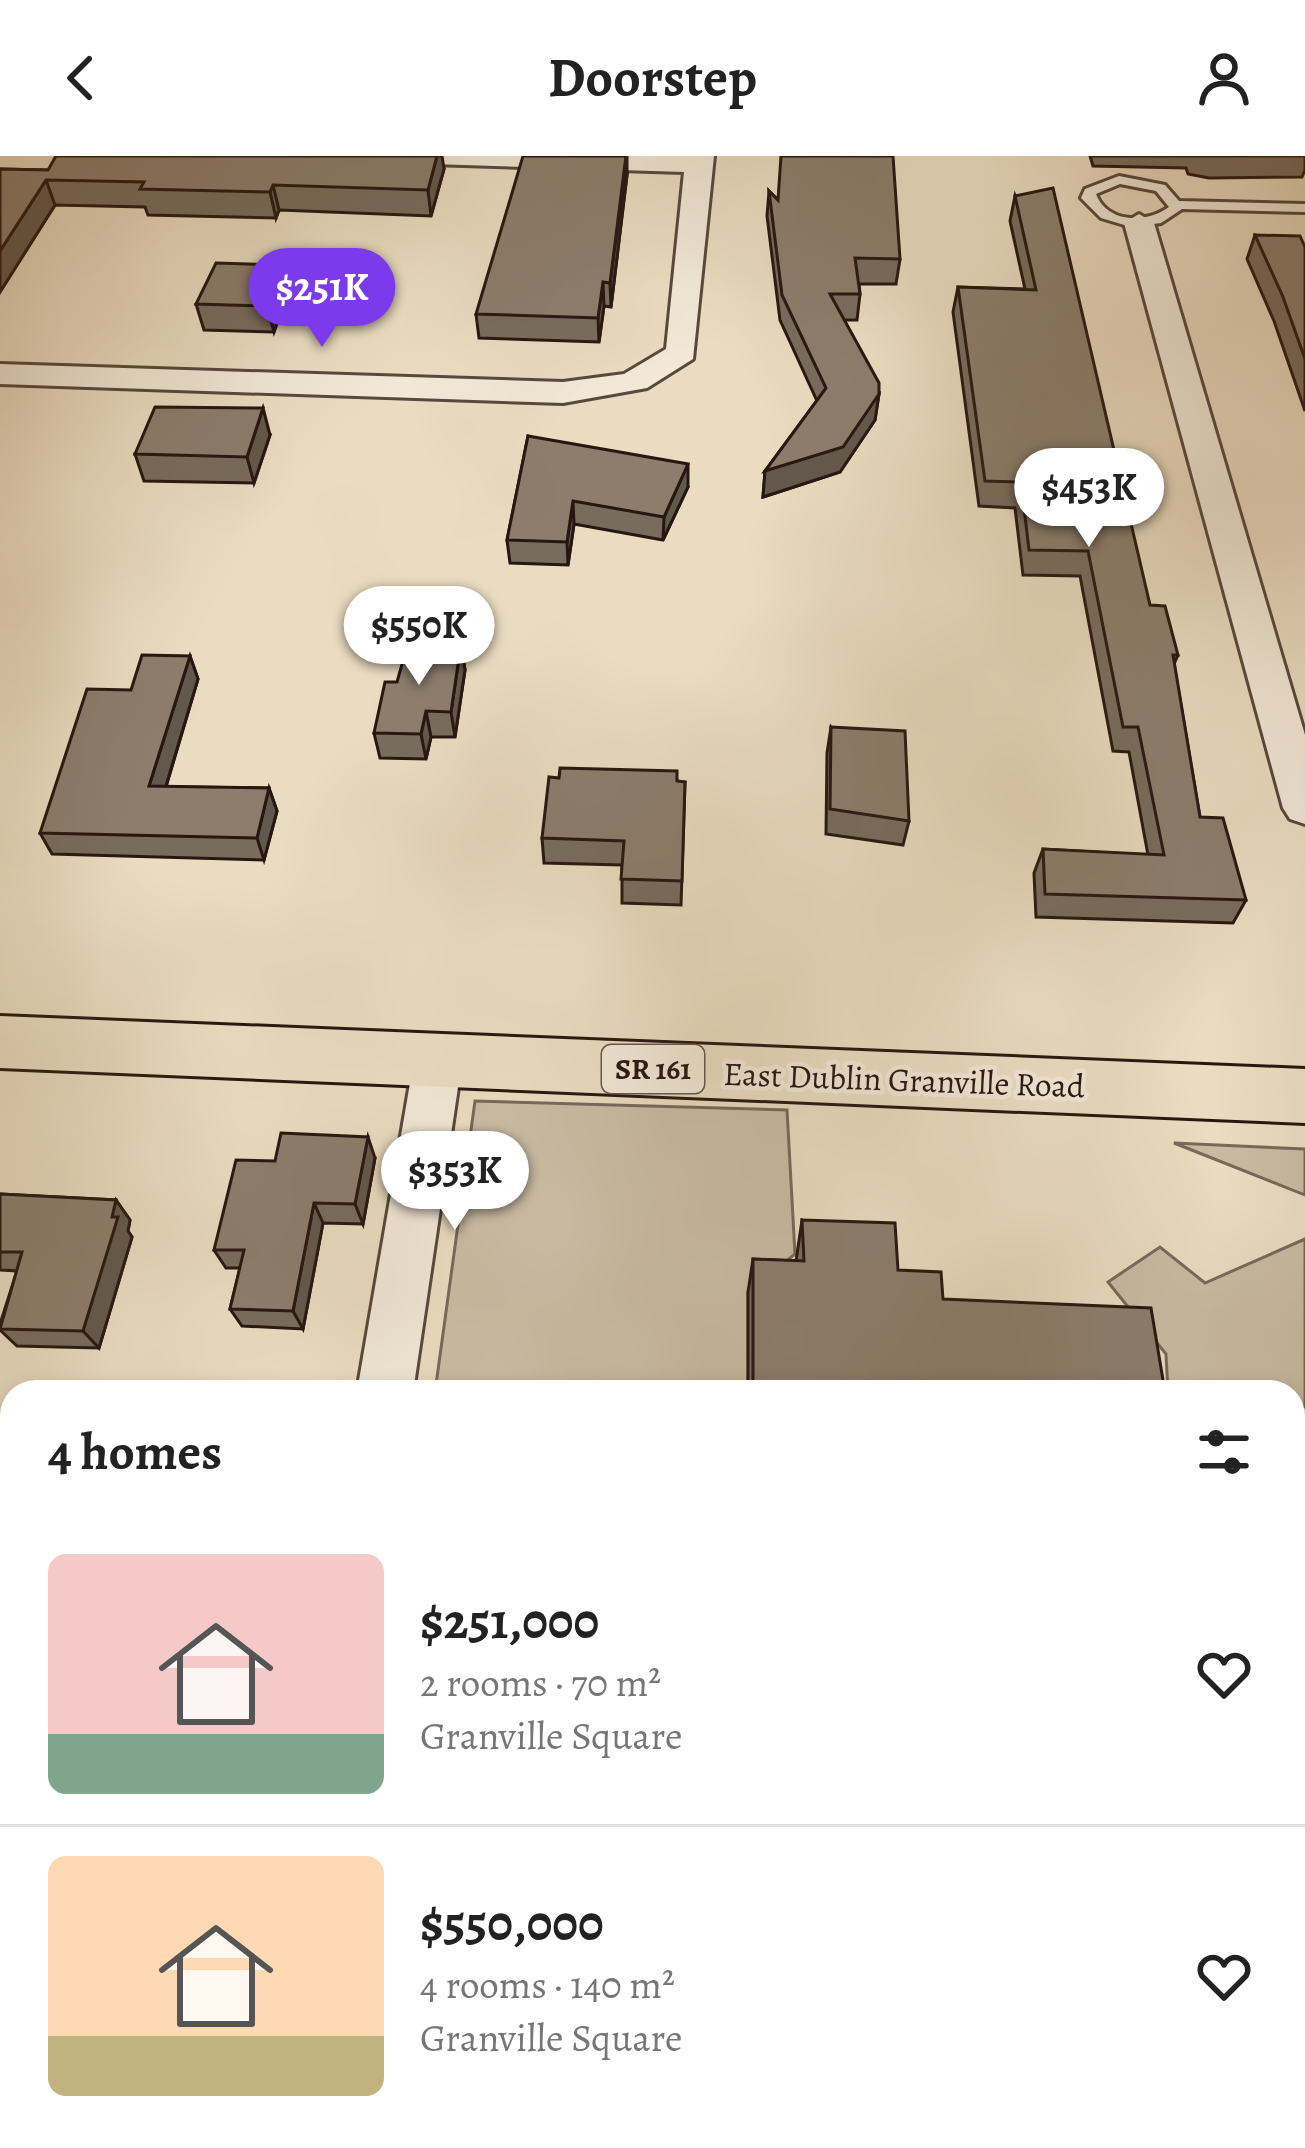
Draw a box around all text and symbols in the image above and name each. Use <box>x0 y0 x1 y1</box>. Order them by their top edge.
text: Doorstep <box>548 41 757 115</box>
icon: back <box>48 45 114 111</box>
icon: person <box>1191 45 1257 111</box>
pin: $251K <box>238 248 406 350</box>
text: $251K <box>275 260 369 313</box>
pin: $453K <box>1005 448 1173 550</box>
text: $453K <box>1041 460 1137 513</box>
pin: $550K <box>335 586 503 688</box>
text: $550K <box>371 598 467 651</box>
road number: SR 161 <box>602 1045 704 1093</box>
street label: East Dublin Granville Road <box>723 1051 1086 1108</box>
pin: $353K <box>371 1131 539 1233</box>
text: $353K <box>408 1143 502 1196</box>
text: 4 homes <box>48 1417 222 1487</box>
icon: filters <box>1191 1419 1257 1485</box>
text: $251,000 <box>420 1586 599 1656</box>
icon: home <box>144 1602 288 1746</box>
icon: heart <box>1191 1641 1257 1707</box>
text: 2 rooms · 70 m² <box>420 1656 661 1709</box>
text: Granville Square <box>420 1709 682 1762</box>
text: $550,000 <box>420 1888 604 1958</box>
icon: home <box>144 1904 288 2048</box>
icon: heart <box>1191 1943 1257 2009</box>
text: 4 rooms · 140 m² <box>420 1958 675 2011</box>
text: Granville Square <box>420 2011 682 2064</box>

